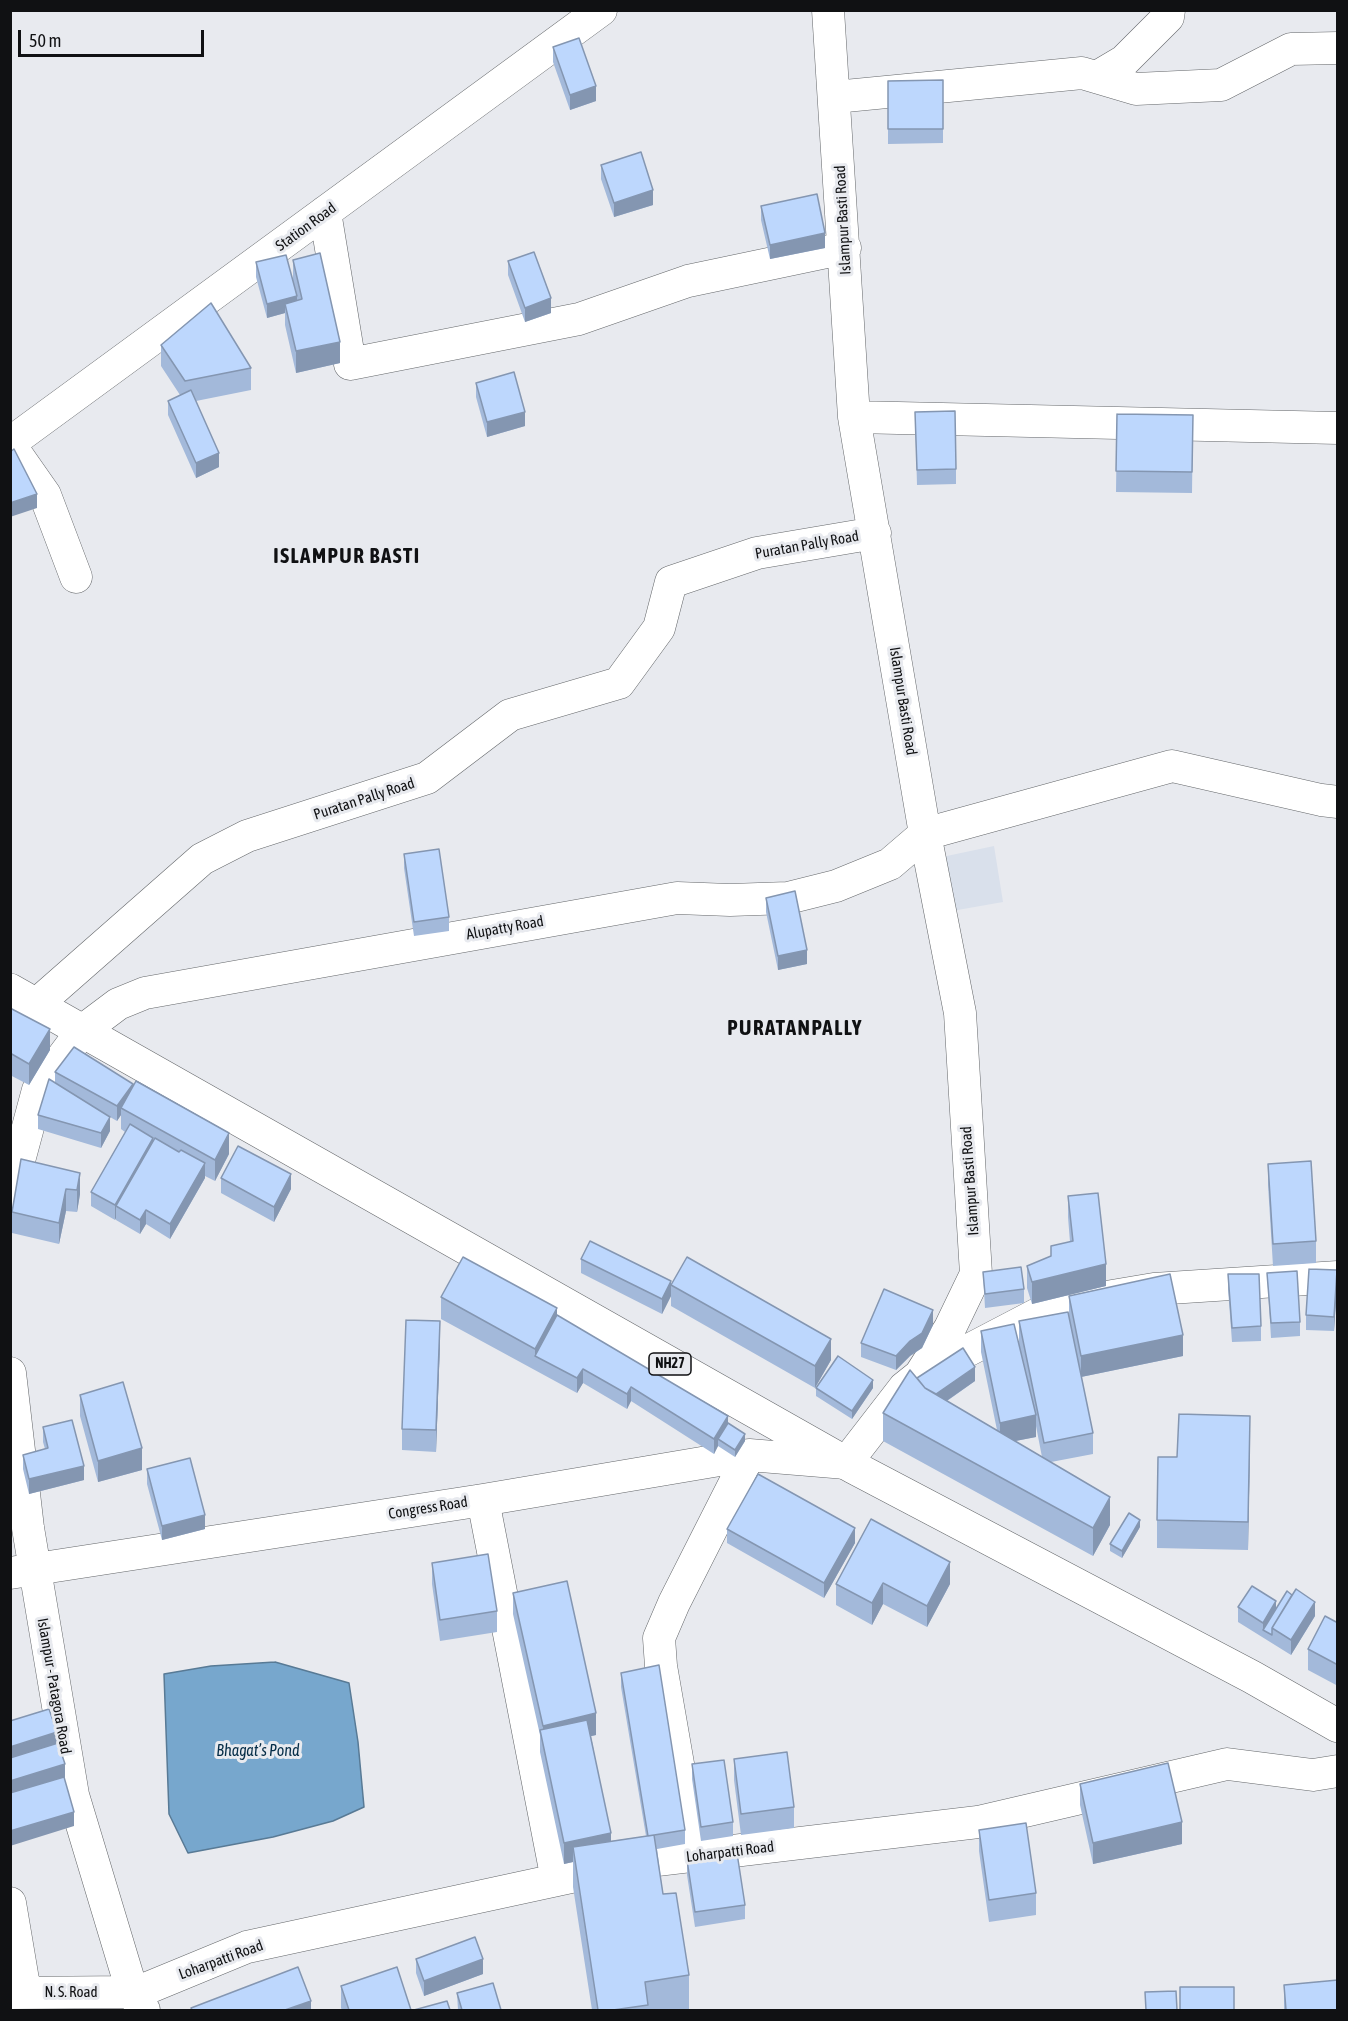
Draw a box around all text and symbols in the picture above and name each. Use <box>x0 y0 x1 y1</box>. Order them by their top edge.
scale bar <box>21 18 207 56</box>
text: 50 m <box>29 30 61 51</box>
street label: Islampur Basti Road <box>831 165 855 275</box>
street label: Station Road <box>272 199 340 255</box>
street label: Puratan Pally Road <box>754 527 860 563</box>
district label: ISLAMPUR BASTI <box>273 543 421 569</box>
street label: Islampur Basti Road <box>886 645 920 757</box>
street label: Puratan Pally Road <box>311 774 417 824</box>
street label: Alupatty Road <box>465 912 545 944</box>
district label: PURATANPALLY <box>727 1015 863 1041</box>
street label: Islampur Basti Road <box>957 1126 983 1236</box>
road number: NH27 <box>649 1353 691 1375</box>
street label: Congress Road <box>387 1493 469 1523</box>
street label: Islampur - Patagora Road <box>33 1617 75 1755</box>
water label: Bhagat’s Pond <box>216 1741 300 1761</box>
street label: Loharpatti Road <box>685 1838 775 1866</box>
street label: Loharpatti Road <box>176 1936 266 1984</box>
street label: N. S. Road <box>44 1983 98 2001</box>

